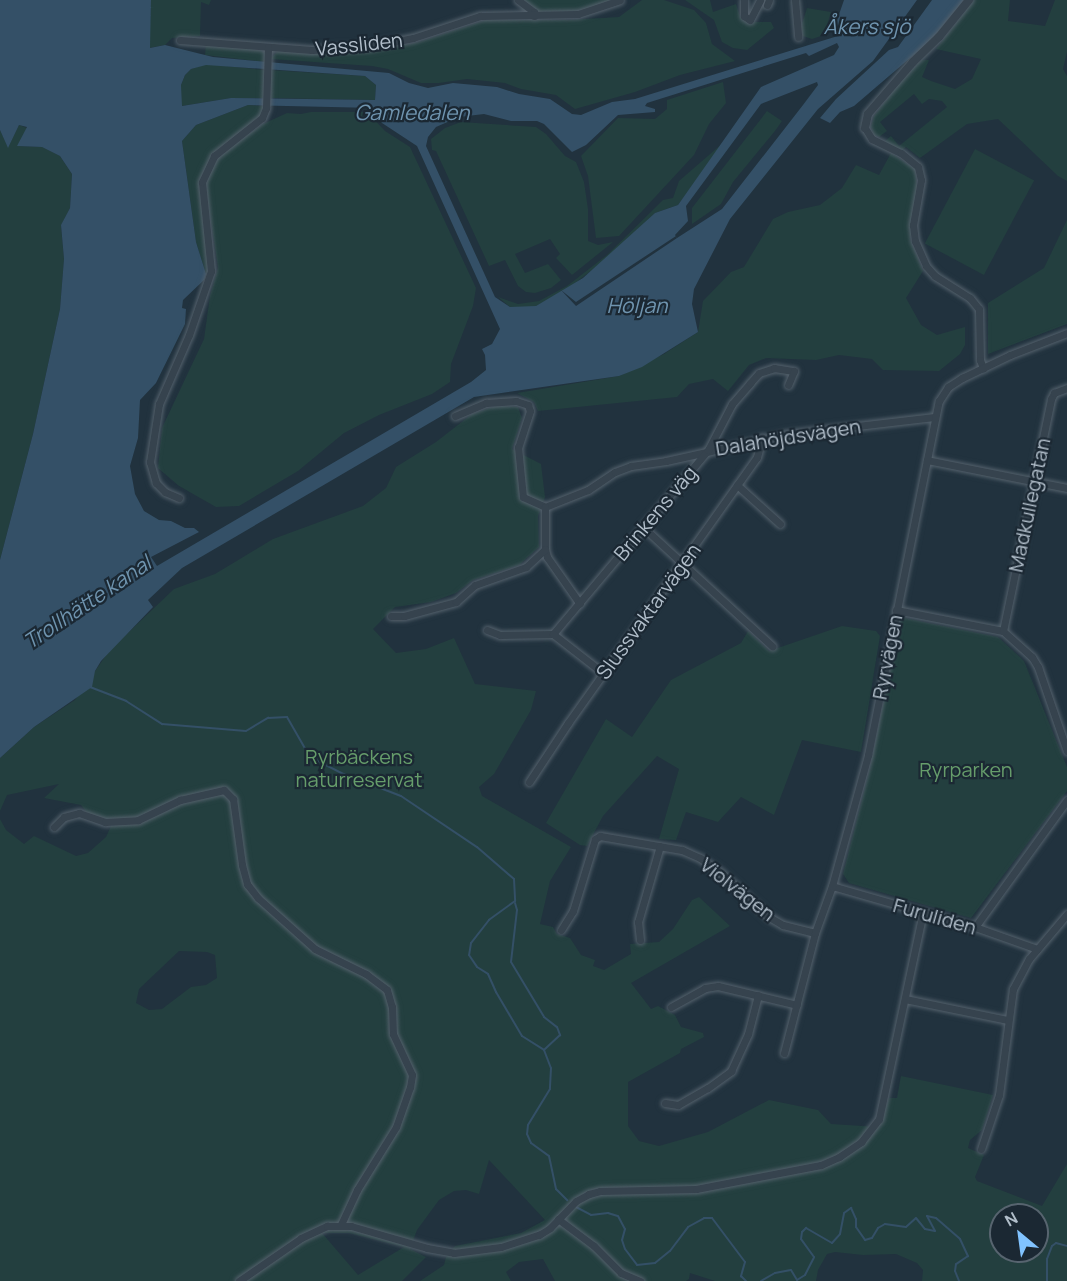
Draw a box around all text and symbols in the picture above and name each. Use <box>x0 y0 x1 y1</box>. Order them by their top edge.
water label: Åkers sjö <box>824 13 910 39</box>
street label: Vassliden <box>314 27 404 61</box>
water label: Gamledalen <box>355 99 469 125</box>
water label: Höljan <box>606 292 668 318</box>
street label: Dalahöjdsvägen <box>714 414 862 460</box>
street label: Madkullegatan <box>1003 436 1055 574</box>
street label: Brinkens väg <box>609 461 701 565</box>
street label: Slussvaktarvägen <box>591 538 705 684</box>
water label: Trollhätte kanal <box>18 550 156 654</box>
street label: Ryrvägen <box>867 612 907 702</box>
park label: Ryrbäckens naturreservat <box>296 745 422 792</box>
park label: Ryrparken <box>919 757 1013 781</box>
street label: Violvägen <box>696 852 780 926</box>
street label: Furuliden <box>891 893 979 939</box>
north arrow <box>989 1203 1049 1263</box>
text: N <box>1001 1207 1022 1231</box>

